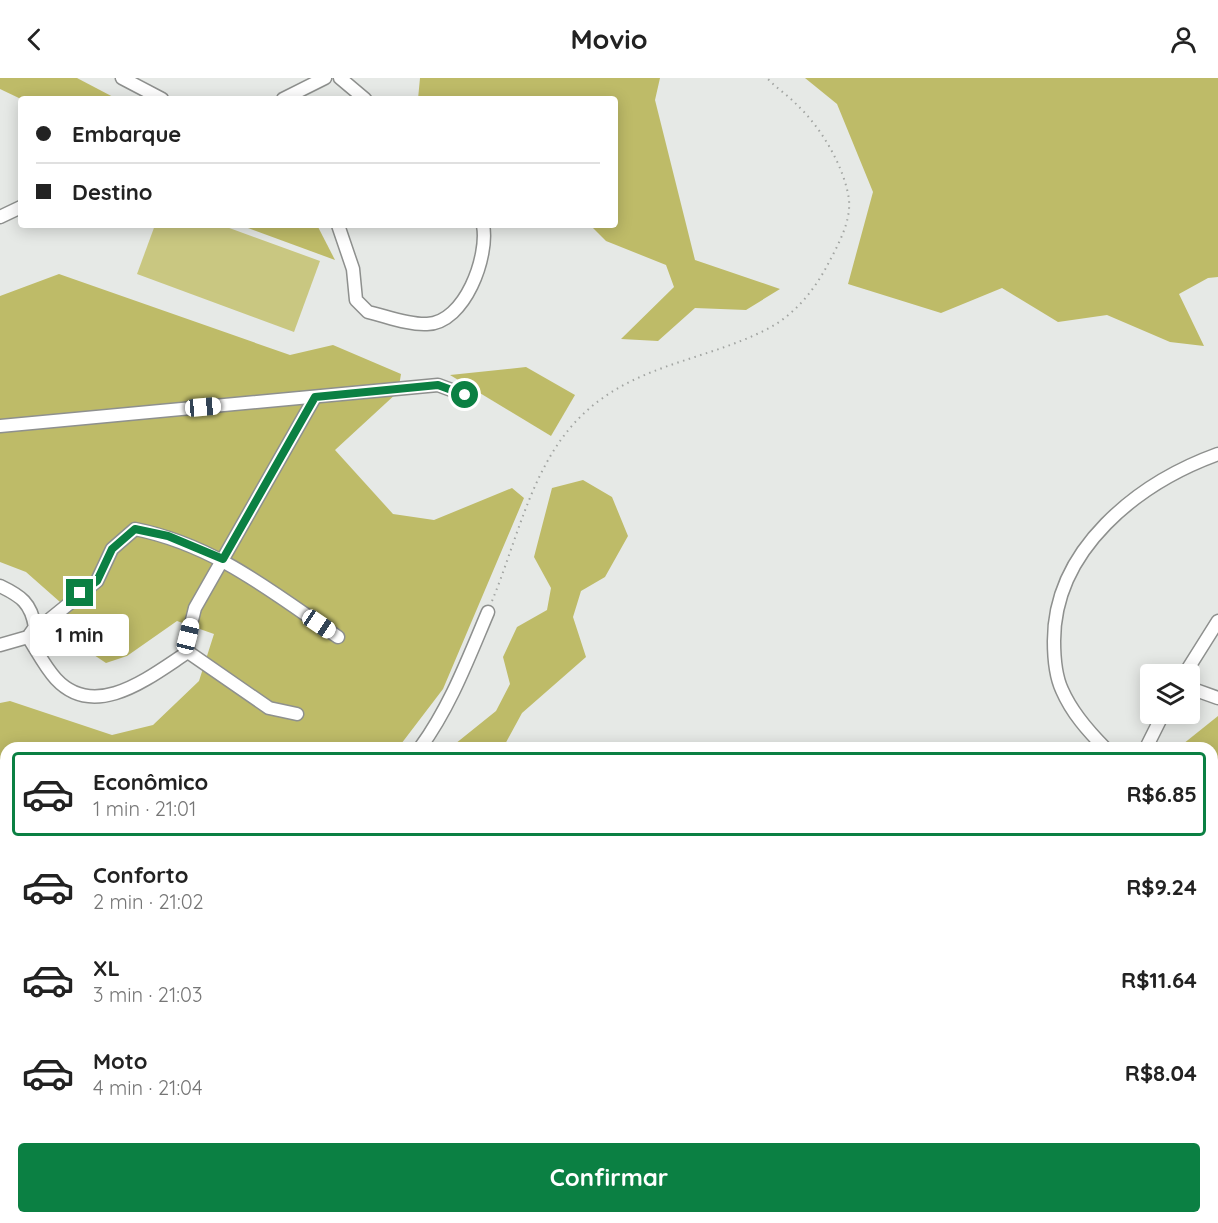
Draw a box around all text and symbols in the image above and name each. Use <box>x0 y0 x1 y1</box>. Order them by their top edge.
text: Movio <box>570 22 648 56</box>
icon: back <box>18 23 51 56</box>
icon: person <box>1167 23 1200 56</box>
text: Embarque <box>72 120 181 148</box>
text: Destino <box>72 178 153 206</box>
route start <box>451 381 478 408</box>
car <box>184 396 222 418</box>
route end <box>66 579 93 606</box>
car <box>299 606 339 642</box>
callout: 1 min <box>31 614 130 656</box>
car <box>175 616 201 656</box>
text: 1 min <box>55 622 104 647</box>
map controls <box>1140 664 1200 724</box>
button: layers <box>1140 664 1200 724</box>
icon: car <box>21 767 75 821</box>
text: Econômico <box>93 768 208 796</box>
text: R$6.85 <box>1126 780 1197 808</box>
text: 1 min · 21:01 <box>93 796 196 821</box>
icon: car <box>21 860 75 914</box>
text: Conforto <box>93 861 188 889</box>
text: R$9.24 <box>1126 873 1197 901</box>
text: 2 min · 21:02 <box>93 889 204 914</box>
icon: car <box>21 953 75 1007</box>
text: XL <box>93 954 120 982</box>
text: R$11.64 <box>1121 966 1197 994</box>
text: 3 min · 21:03 <box>93 982 202 1007</box>
icon: car <box>21 1046 75 1100</box>
text: Moto <box>93 1047 147 1075</box>
text: R$8.04 <box>1125 1059 1197 1087</box>
text: 4 min · 21:04 <box>93 1075 203 1100</box>
button: Confirmar <box>18 1143 1200 1212</box>

